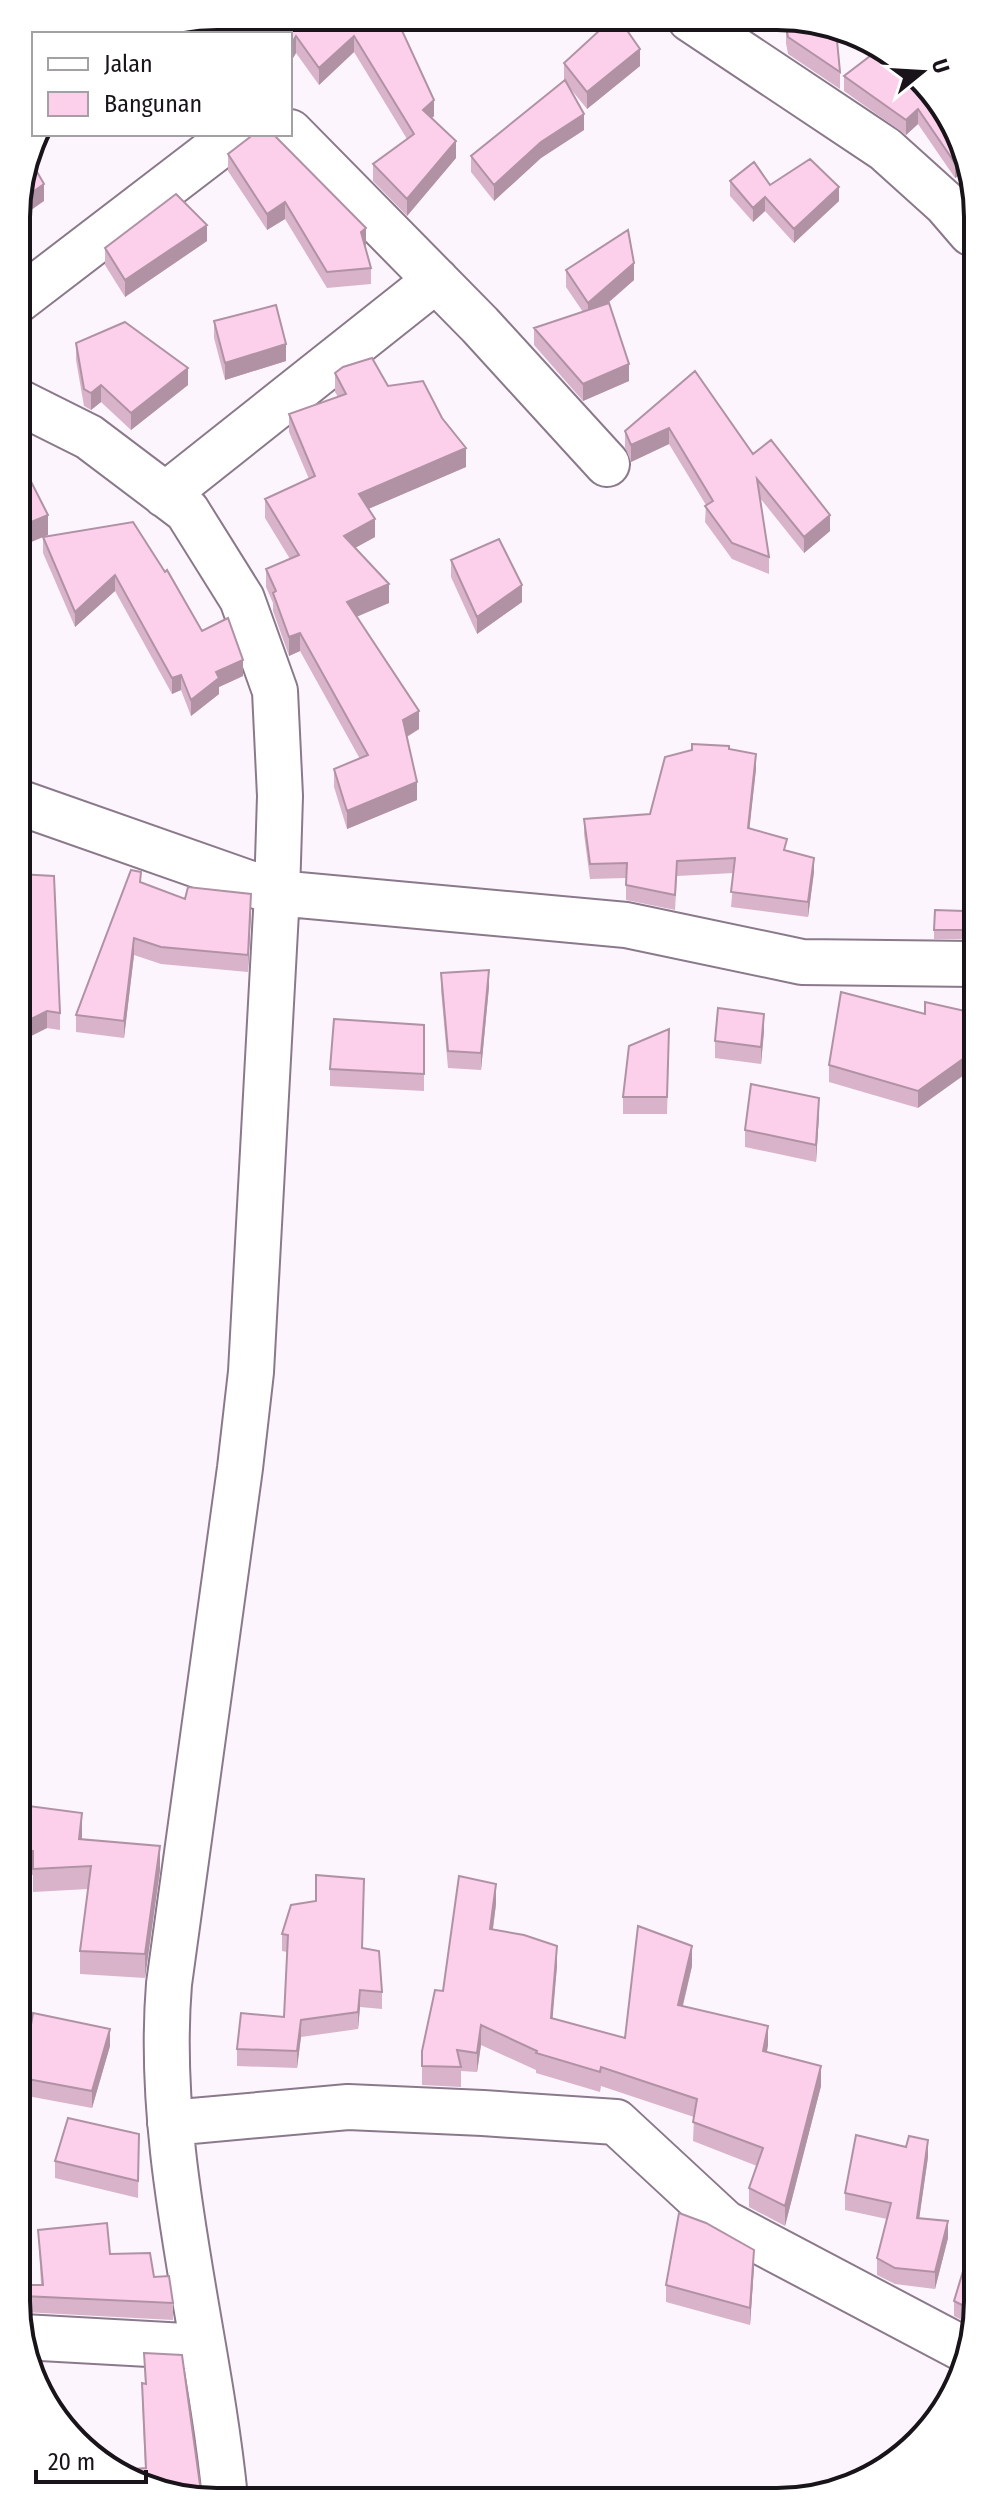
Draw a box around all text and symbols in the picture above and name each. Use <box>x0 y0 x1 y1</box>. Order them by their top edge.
legend <box>32 32 292 136</box>
north arrow <box>882 32 962 112</box>
text: Jalan <box>104 50 153 78</box>
text: U <box>926 56 955 76</box>
text: Bangunan <box>104 90 202 118</box>
scale bar <box>36 2434 146 2484</box>
text: 20 m <box>48 2448 95 2476</box>

